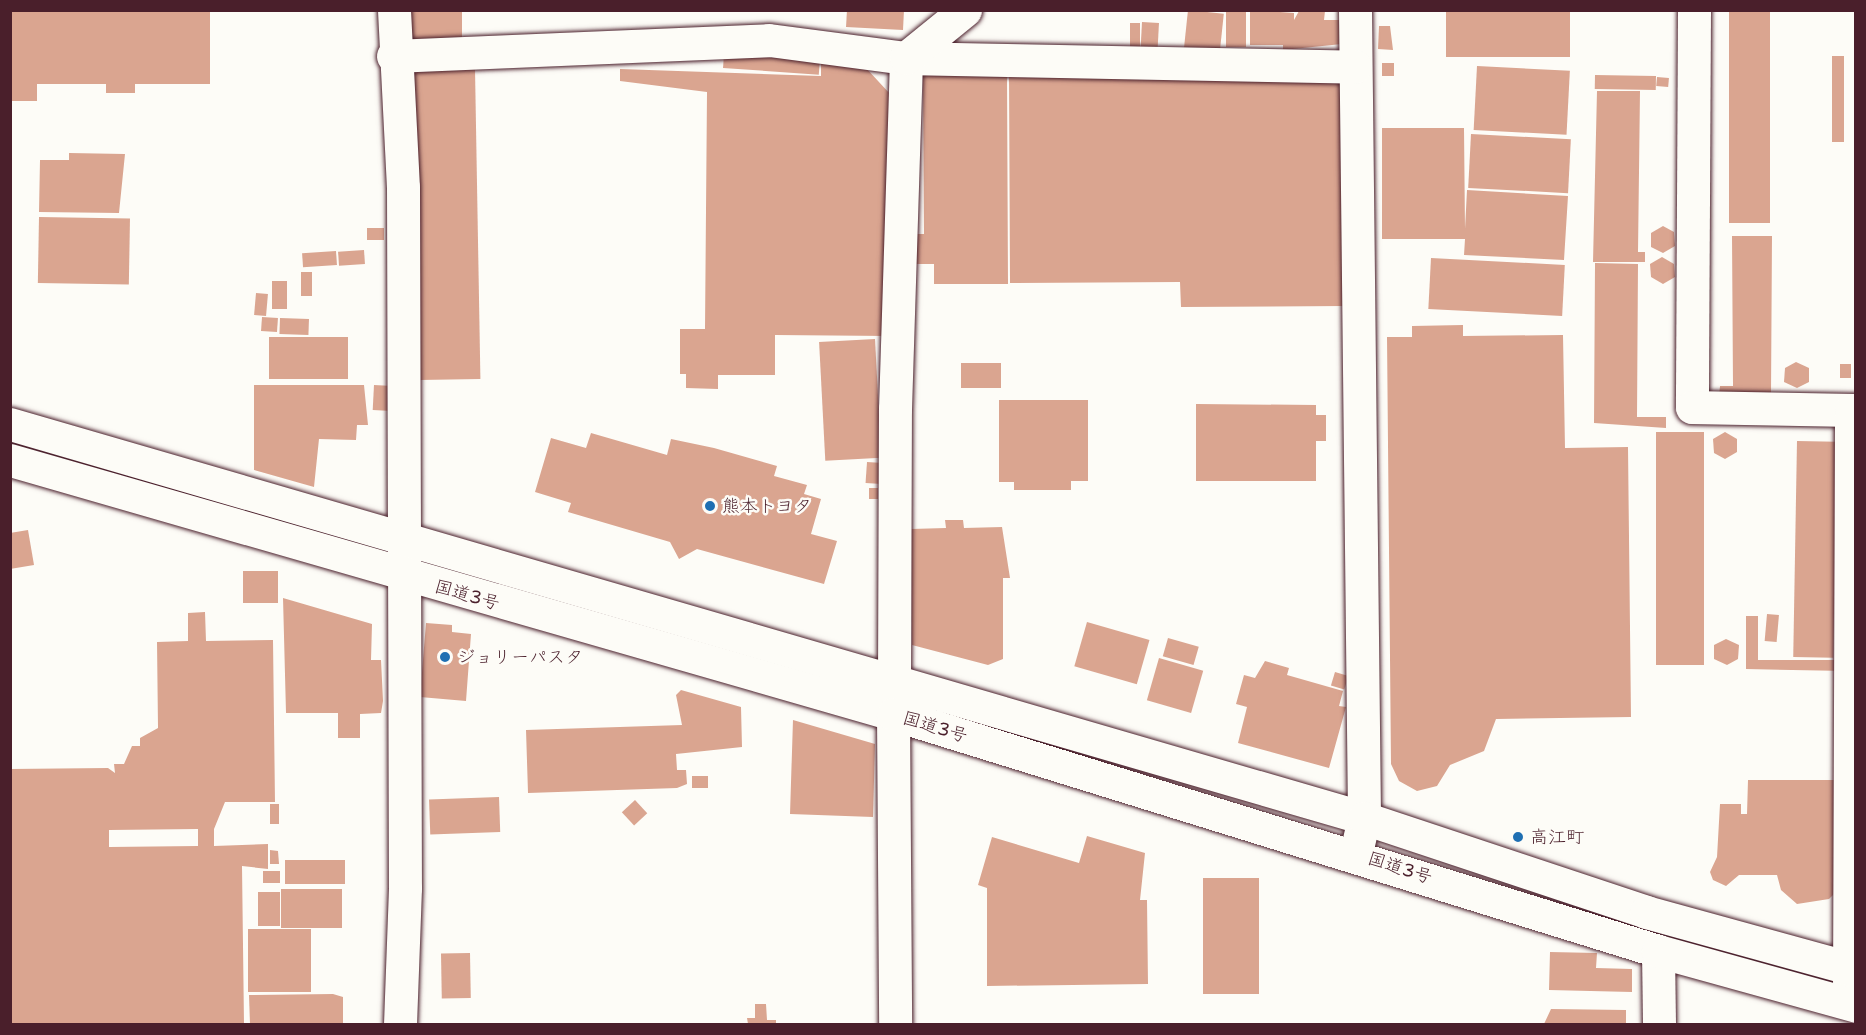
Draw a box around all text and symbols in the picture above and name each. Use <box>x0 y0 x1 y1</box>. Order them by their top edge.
place label: 熊本トヨタ <box>722 495 812 517</box>
marker: 熊本トヨタ <box>703 499 717 513</box>
street label: 国道3号 <box>432 575 502 615</box>
place label: ジョリーパスタ <box>457 646 583 668</box>
marker: ジョリーパスタ <box>438 650 452 664</box>
street label: 国道3号 <box>900 707 970 747</box>
place label: 高江町 <box>1530 826 1584 848</box>
marker: 高江町 <box>1511 830 1525 844</box>
street label: 国道3号 <box>1365 847 1435 889</box>

